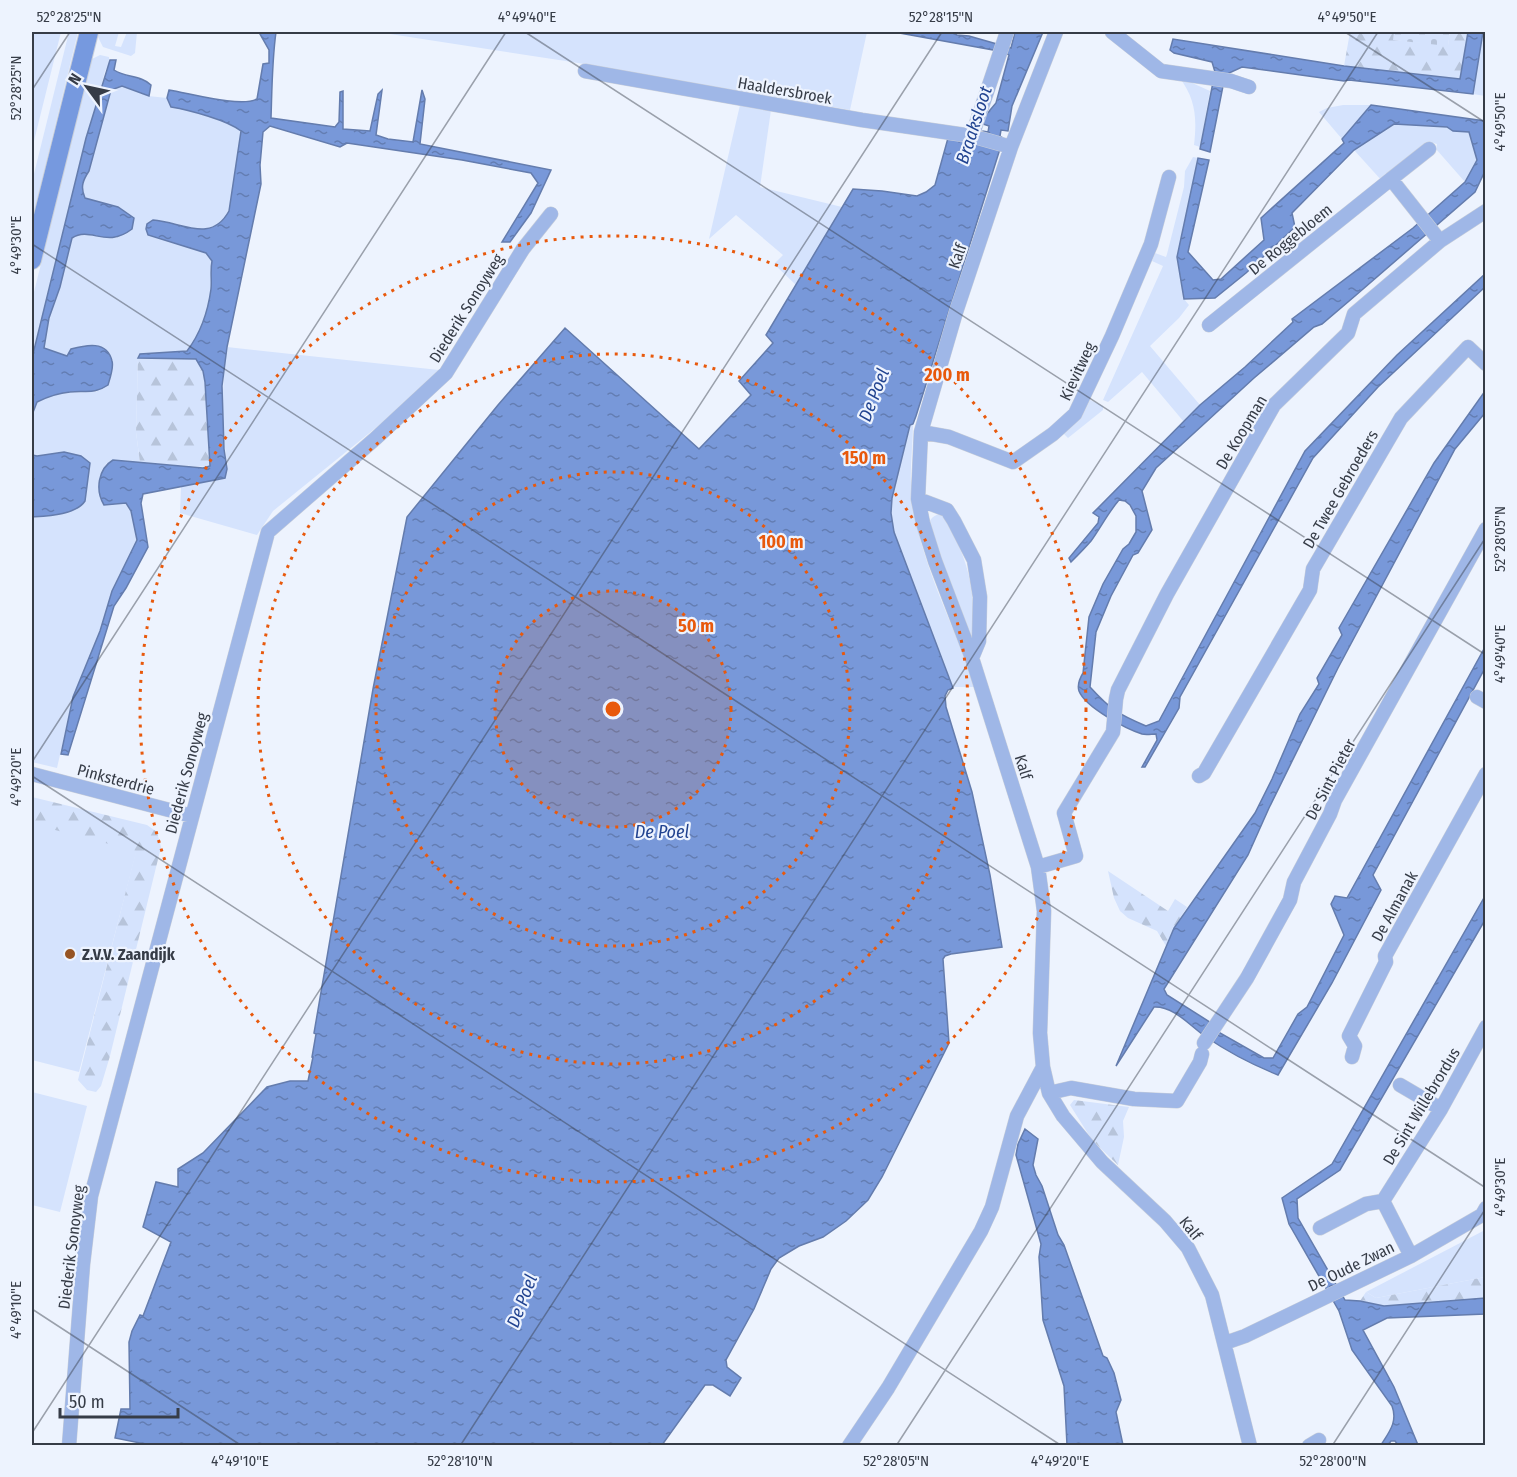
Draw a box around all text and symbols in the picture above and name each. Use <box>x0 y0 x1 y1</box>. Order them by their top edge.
text: 52°28'25"N <box>36 8 102 26</box>
text: 4°49'40"E <box>498 8 556 26</box>
text: 52°28'15"N <box>909 8 973 26</box>
text: 4°49'50"E <box>1318 8 1376 26</box>
text: 52°28'25"N <box>7 55 25 121</box>
north arrow <box>57 57 117 117</box>
text: N <box>64 70 85 88</box>
street label: Haaldersbroek <box>736 73 834 108</box>
water label: Braaksloot <box>951 83 997 167</box>
text: 4°49'50"E <box>1491 93 1509 151</box>
street label: De Roggebloem <box>1245 200 1336 279</box>
text: 4°49'30"E <box>7 216 25 274</box>
street label: Kalf <box>944 240 971 271</box>
street label: Diederik Sonoyweg <box>425 250 508 366</box>
street label: Kievitweg <box>1056 338 1099 404</box>
text: 200 m <box>923 364 970 386</box>
water label: De Poel <box>854 365 894 424</box>
street label: De Koopman <box>1212 392 1271 473</box>
street label: De Twee Gebroeders <box>1299 426 1382 552</box>
text: 150 m <box>842 447 886 469</box>
text: 52°28'05"N <box>1491 506 1509 572</box>
text: 100 m <box>759 531 803 553</box>
text: 50 m <box>678 615 714 637</box>
text: 4°49'40"E <box>1491 625 1509 683</box>
centre of rings <box>603 699 623 719</box>
street label: Diederik Sonoyweg <box>161 710 212 836</box>
street label: De Sint Pieter <box>1301 735 1360 823</box>
text: 4°49'20"E <box>7 748 25 806</box>
street label: Kalf <box>1011 752 1037 783</box>
street label: Pinksterdrie <box>75 760 157 799</box>
water label: De Poel <box>635 821 690 843</box>
street label: De Almanak <box>1367 867 1422 945</box>
place label: Z.V.V. Zaandijk <box>82 945 176 964</box>
marker: Z.V.V. Zaandijk <box>63 947 77 961</box>
street label: De Sint Willebrordus <box>1379 1044 1464 1168</box>
text: 4°49'30"E <box>1491 1158 1509 1216</box>
street label: Diederik Sonoyweg <box>54 1184 89 1310</box>
street label: Kalf <box>1175 1213 1207 1245</box>
street label: De Oude Zwan <box>1305 1237 1397 1295</box>
water label: De Poel <box>502 1271 542 1330</box>
text: 4°49'10"E <box>7 1281 25 1339</box>
scale bar <box>60 1381 178 1419</box>
text: 50 m <box>69 1391 105 1413</box>
text: 4°49'10"E <box>211 1452 269 1470</box>
text: 52°28'10"N <box>427 1452 493 1470</box>
text: 52°28'05"N <box>863 1452 929 1470</box>
text: 4°49'20"E <box>1031 1452 1089 1470</box>
text: 52°28'00"N <box>1299 1452 1367 1470</box>

